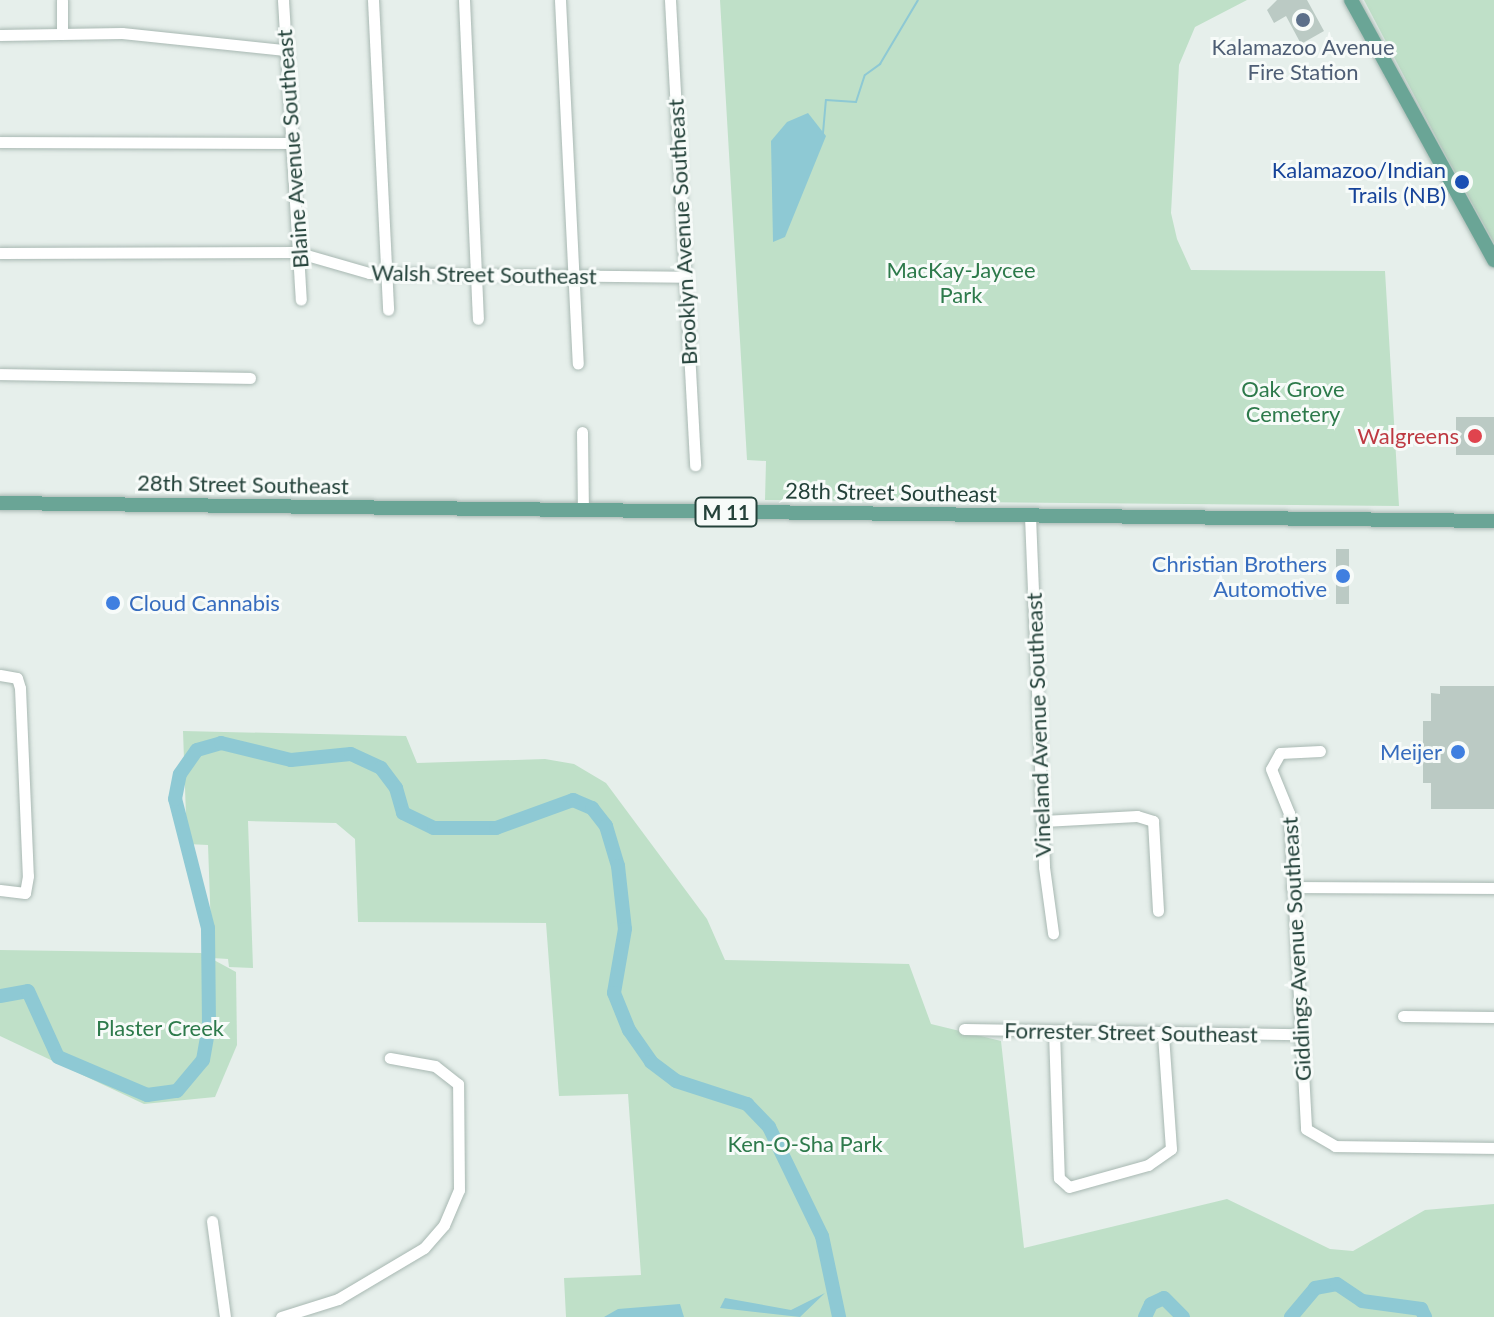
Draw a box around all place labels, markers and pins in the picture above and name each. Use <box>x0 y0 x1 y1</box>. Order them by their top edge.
marker: Kalamazoo Avenue Fire Station <box>1294 11 1312 29</box>
place label: Kalamazoo Avenue Fire Station <box>1211 33 1395 84</box>
place label: Kalamazoo/Indian Trails (NB) <box>1272 156 1446 208</box>
marker: Kalamazoo/Indian Trails (NB) <box>1453 173 1471 191</box>
place label: Walgreens <box>1357 423 1459 449</box>
marker: Walgreens <box>1466 427 1484 445</box>
place label: Christian Brothers Automotive <box>1152 550 1327 602</box>
marker: Christian Brothers Automotive <box>1334 567 1352 585</box>
place label: Cloud Cannabis <box>129 590 280 616</box>
marker: Cloud Cannabis <box>104 594 122 612</box>
place label: Meijer <box>1380 739 1442 765</box>
marker: Meijer <box>1449 743 1467 761</box>

